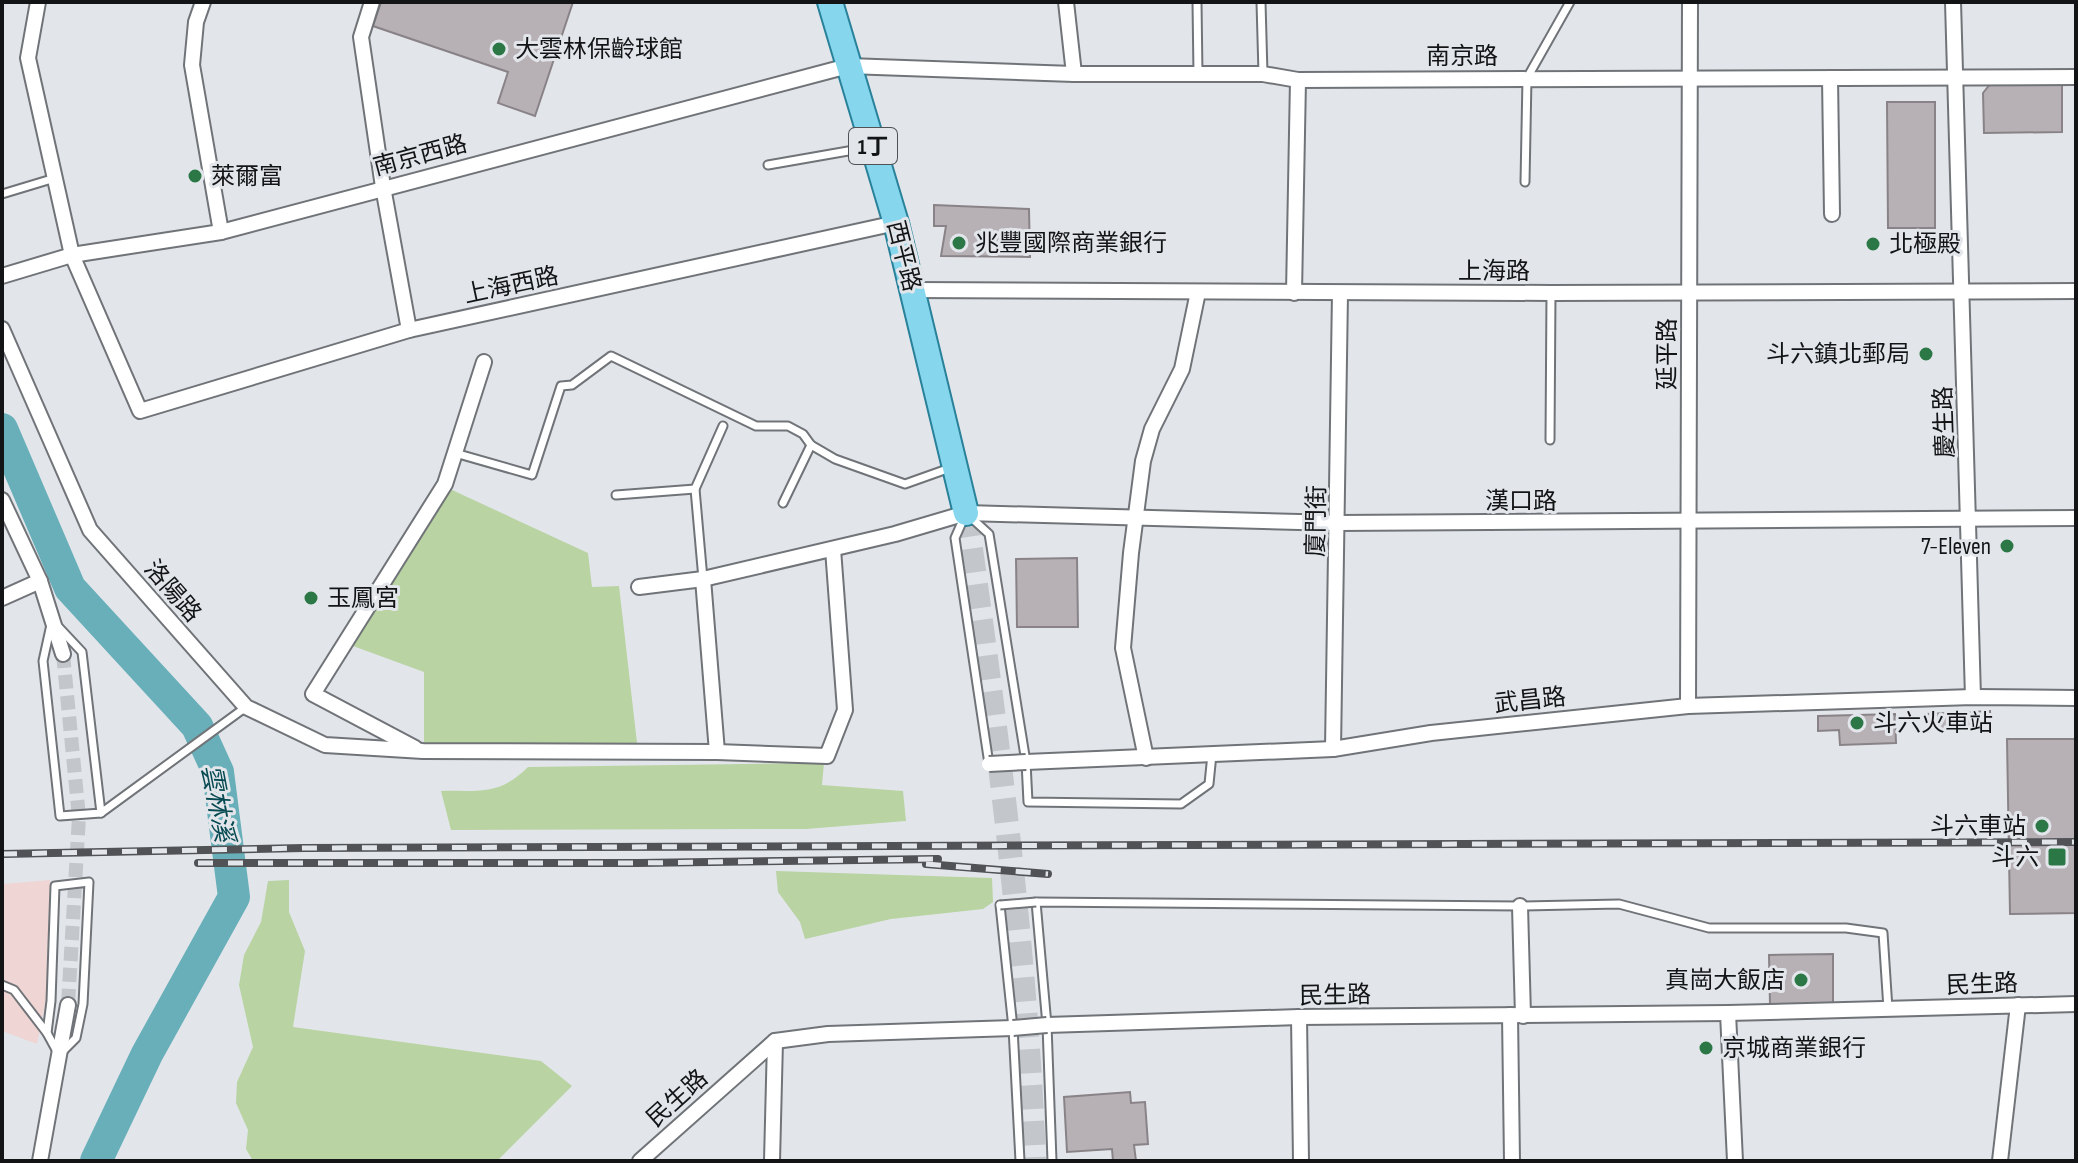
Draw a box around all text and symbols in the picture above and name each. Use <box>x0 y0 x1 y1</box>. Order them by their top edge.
place label: 大雲林保齡球館 <box>515 35 683 64</box>
marker: 大雲林保齡球館 <box>490 40 508 58</box>
street label: 南京路 <box>1426 42 1498 71</box>
road number: 1丁 <box>849 128 897 164</box>
street label: 南京西路 <box>370 129 470 182</box>
place label: 萊爾富 <box>211 162 283 191</box>
marker: 萊爾富 <box>186 167 204 185</box>
street label: 西平路 <box>881 218 926 295</box>
place label: 兆豐國際商業銀行 <box>975 229 1167 258</box>
place label: 北極殿 <box>1889 230 1961 259</box>
marker: 兆豐國際商業銀行 <box>950 234 968 252</box>
marker: 北極殿 <box>1864 235 1882 253</box>
street label: 上海路 <box>1458 257 1530 286</box>
street label: 上海西路 <box>461 261 561 310</box>
street label: 延平路 <box>1653 318 1682 390</box>
place label: 斗六鎮北郵局 <box>1766 340 1910 369</box>
marker: 斗六鎮北郵局 <box>1917 345 1935 363</box>
street label: 慶生路 <box>1929 385 1960 458</box>
street label: 廈門街 <box>1301 485 1332 557</box>
street label: 漢口路 <box>1485 487 1557 516</box>
place label: 7-Eleven <box>1921 532 1991 561</box>
marker: 7-Eleven <box>1998 537 2016 555</box>
street label: 洛陽路 <box>138 555 207 628</box>
place label: 玉鳳宮 <box>327 584 399 613</box>
marker: 玉鳳宮 <box>302 589 320 607</box>
street label: 武昌路 <box>1493 682 1567 719</box>
place label: 斗六火車站 <box>1873 709 1993 738</box>
marker: 斗六火車站 <box>1848 714 1866 732</box>
water label: 雲林溪 <box>194 762 240 848</box>
place label: 斗六車站 <box>1930 812 2026 841</box>
marker: 斗六車站 <box>2033 817 2051 835</box>
place label: 斗六 <box>1991 843 2039 872</box>
marker: 斗六 <box>2046 846 2068 868</box>
place label: 真崗大飯店 <box>1665 966 1785 995</box>
street label: 民生路 <box>1946 969 2019 1000</box>
marker: 真崗大飯店 <box>1792 971 1810 989</box>
street label: 民生路 <box>1299 980 1371 1011</box>
place label: 京城商業銀行 <box>1722 1034 1866 1063</box>
marker: 京城商業銀行 <box>1697 1039 1715 1057</box>
street label: 民生路 <box>641 1064 714 1133</box>

